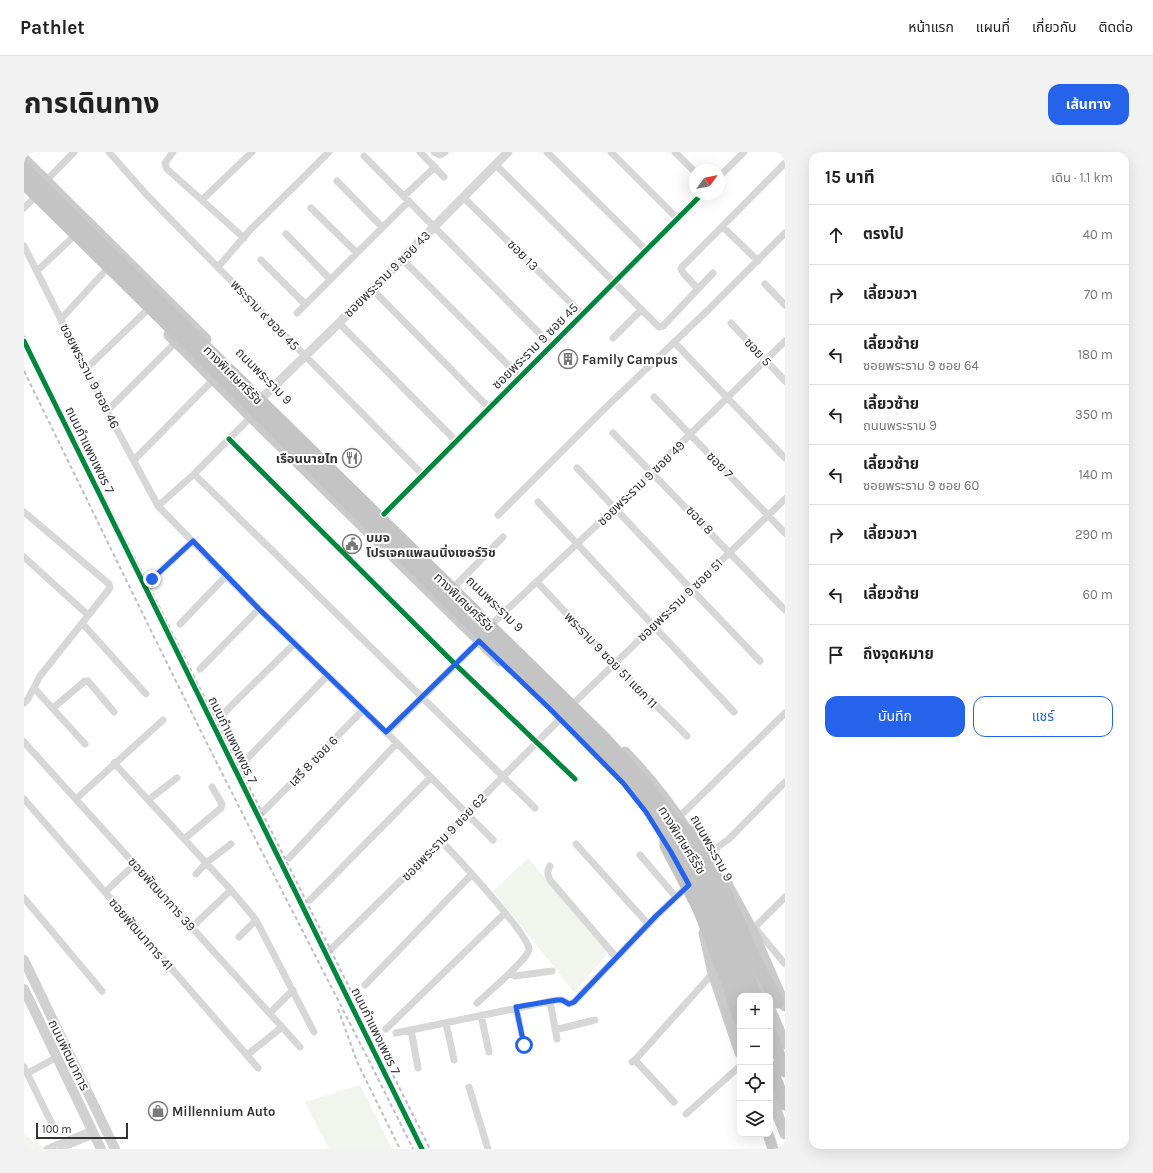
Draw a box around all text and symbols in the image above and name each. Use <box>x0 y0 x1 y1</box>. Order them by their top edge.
text: Pathlet <box>20 17 85 39</box>
text: หน้าแรก <box>908 19 954 36</box>
text: แผนที่ <box>976 19 1010 36</box>
text: เกี่ยวกับ <box>1032 19 1077 36</box>
text: ติดต่อ <box>1099 19 1133 36</box>
button: เส้นทาง <box>1048 84 1129 125</box>
text: การเดินทาง <box>24 87 159 120</box>
north arrow <box>689 164 725 200</box>
text: 15 นาที <box>825 167 875 187</box>
text: เดิน · 1.1 km <box>1051 170 1113 185</box>
icon: ahead <box>825 224 847 246</box>
text: ตรงไป <box>863 225 904 243</box>
text: 40 m <box>1083 227 1113 242</box>
street label: ซอยพระราม 9 ซอย 43 <box>341 228 433 320</box>
street label: ซอย 13 <box>504 236 542 274</box>
street label: พระราม ๙ ซอย 45 <box>228 277 302 353</box>
icon: right <box>825 284 847 306</box>
text: เลี้ยวขวา <box>863 285 917 303</box>
text: 70 m <box>1084 287 1113 302</box>
street label: ซอยพระราม 9 ซอย 45 <box>489 300 581 392</box>
street label: ซอยพระราม 9 ซอย 46 <box>57 321 123 431</box>
street label: ซอย 5 <box>741 335 775 369</box>
text: เลี้ยวซ้าย <box>863 335 919 353</box>
street label: ทางพิเศษศรีรัช <box>200 342 266 408</box>
icon: left <box>825 344 847 366</box>
street label: ถนนพระราม 9 <box>233 345 295 407</box>
text: 180 m <box>1078 347 1113 362</box>
building icon: Family Campus <box>557 348 579 370</box>
place label: Family Campus <box>582 352 678 367</box>
text: ซอยพระราม 9 ซอย 64 <box>863 358 979 373</box>
text: เลี้ยวซ้าย <box>863 395 919 413</box>
street label: ถนนกำแพงเพชร 7 <box>62 404 118 496</box>
icon: left <box>825 404 847 426</box>
text: 350 m <box>1075 407 1113 422</box>
text: ถนนพระราม 9 <box>863 418 937 433</box>
street label: ซอยพระราม 9 ซอย 49 <box>594 437 688 529</box>
restaurant icon: เรือนนายไท <box>341 447 363 469</box>
street label: ซอย 7 <box>704 448 736 482</box>
place label: เรือนนายไท <box>276 451 338 466</box>
text: เลี้ยวซ้าย <box>863 455 919 473</box>
icon: left <box>825 464 847 486</box>
text: 140 m <box>1078 467 1113 482</box>
text: ซอยพระราม 9 ซอย 60 <box>863 478 979 493</box>
street label: ซอย 8 <box>683 503 717 537</box>
icon: right <box>825 524 847 546</box>
text: เลี้ยวขวา <box>863 525 917 543</box>
text: 290 m <box>1075 527 1113 542</box>
place label: บมจ โปรเจคแพลนนิ่งเซอร์วิช <box>366 530 496 560</box>
public building icon: บมจ โปรเจคแพลนนิ่งเซอร์วิช <box>341 533 363 555</box>
street label: ซอยพระราม 9 ซอย 51 <box>634 555 726 645</box>
route end <box>143 570 161 588</box>
street label: ทางพิเศษศรีรัช <box>431 570 497 634</box>
street label: ถนนพระราม 9 <box>463 573 527 635</box>
icon: left <box>825 584 847 606</box>
text: เลี้ยวซ้าย <box>863 585 919 603</box>
text: 60 m <box>1083 587 1113 602</box>
street label: พระราม 9 ซอย 51 แยก 11 <box>561 609 661 711</box>
icon: arrive <box>825 644 847 666</box>
text: ถึงจุดหมาย <box>863 645 934 663</box>
street label: ถนนกำแพงเพชร 7 <box>205 694 261 786</box>
button: บันทึก <box>825 696 965 737</box>
button: แชร์ <box>973 696 1113 737</box>
street label: เสรี 8 ซอย 6 <box>285 733 341 789</box>
street label: ซอยพระราม 9 ซอย 62 <box>398 790 490 884</box>
street label: ทางพิเศษศรีรัช <box>655 803 709 877</box>
street label: ถนนพระราม 9 <box>688 812 736 884</box>
street label: ซอยพัฒนาการ 39 <box>125 854 199 934</box>
street label: ซอยพัฒนาการ 41 <box>106 895 176 973</box>
street label: ถนนกำแพงเพชร 7 <box>348 985 404 1077</box>
map controls <box>737 993 773 1137</box>
button: + <box>737 993 773 1029</box>
street label: ถนนพัฒนาการ <box>45 1017 93 1093</box>
button: − <box>737 1029 773 1065</box>
route start <box>515 1036 533 1054</box>
button: locate <box>737 1065 773 1101</box>
shop icon: Millennium Auto <box>147 1100 169 1122</box>
button: layers <box>737 1101 773 1137</box>
place label: Millennium Auto <box>172 1104 275 1119</box>
scale bar <box>36 1121 128 1140</box>
text: 100 m <box>42 1123 72 1136</box>

